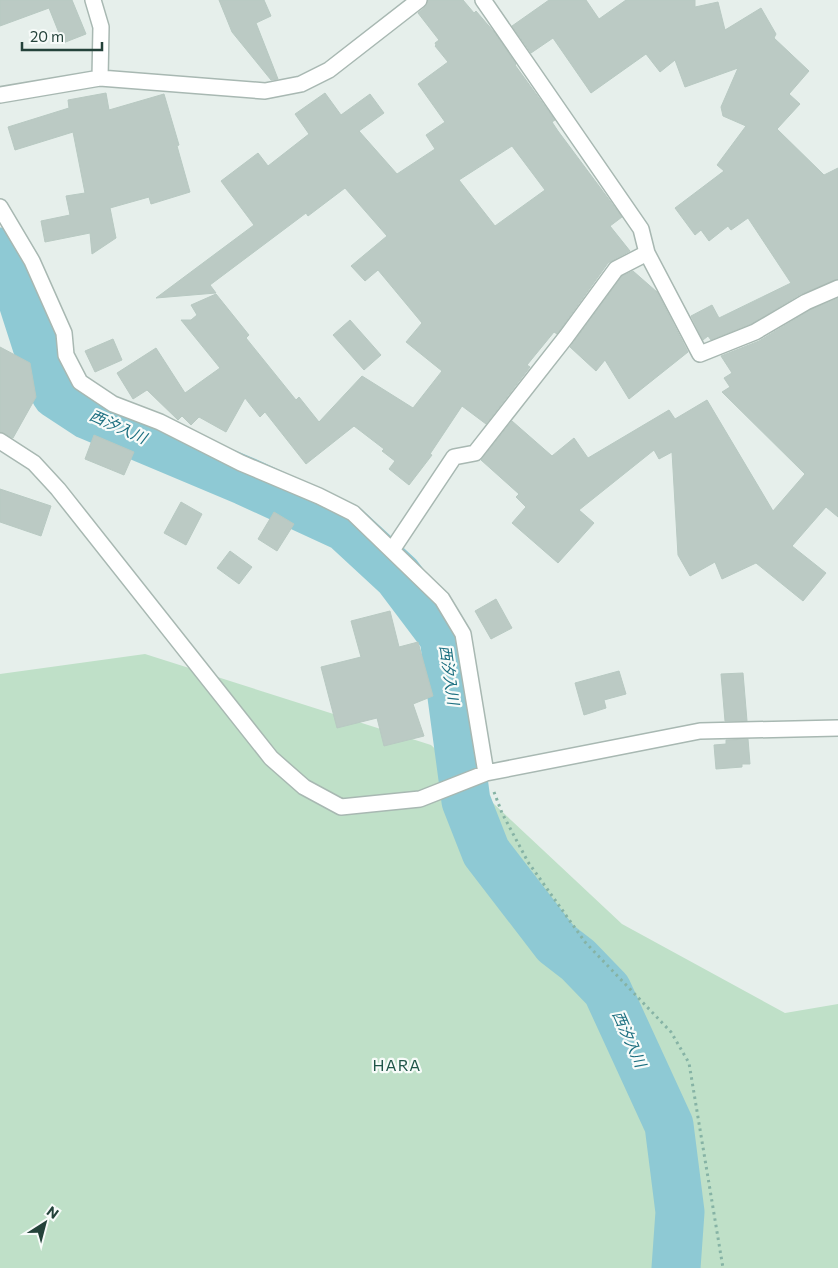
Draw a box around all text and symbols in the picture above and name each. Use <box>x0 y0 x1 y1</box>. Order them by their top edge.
scale bar <box>22 20 102 52</box>
text: 20 m <box>30 27 64 45</box>
water label: 西汐入川 <box>87 406 151 447</box>
water label: 西汐入川 <box>437 644 463 708</box>
water label: 西汐入川 <box>609 1008 651 1071</box>
district label: HARA <box>373 1055 421 1074</box>
north arrow <box>20 1198 70 1248</box>
text: N <box>44 1202 62 1222</box>

